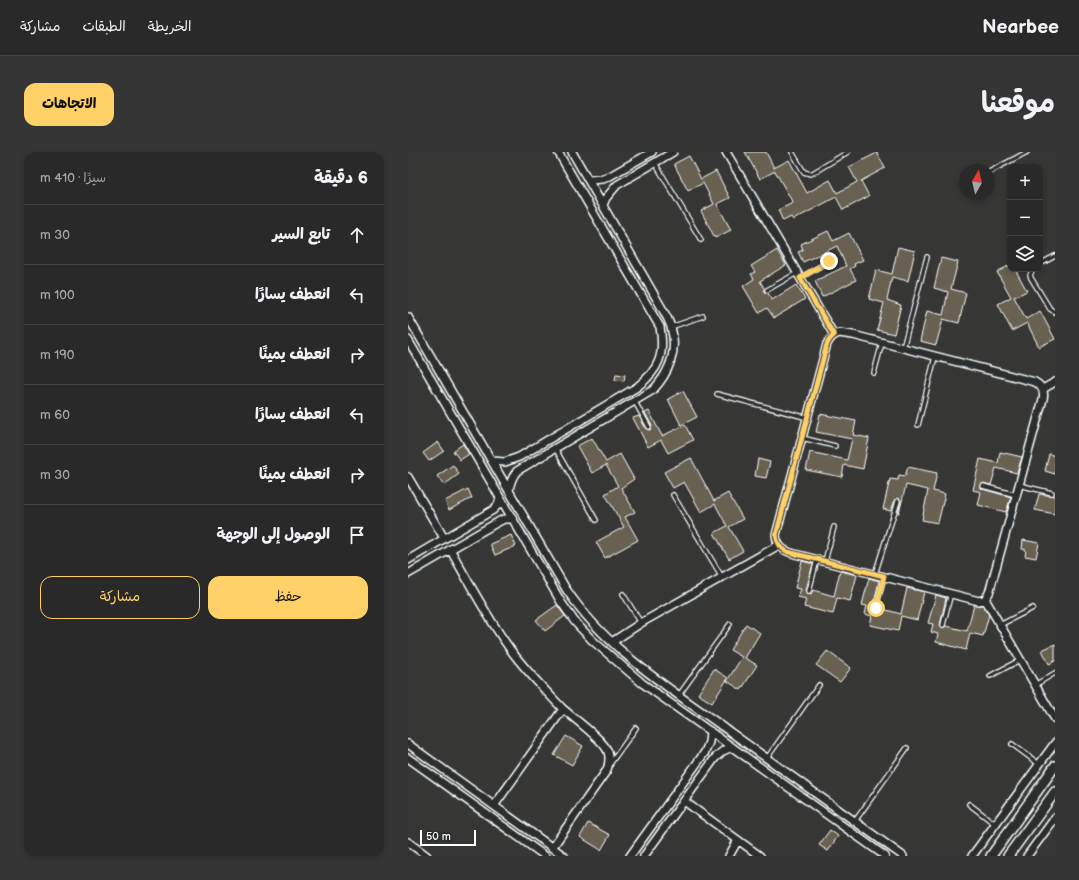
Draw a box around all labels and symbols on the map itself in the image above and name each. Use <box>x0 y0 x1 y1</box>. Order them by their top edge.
north arrow <box>959 164 995 200</box>
route end <box>820 252 838 270</box>
route start <box>867 599 885 617</box>
scale bar <box>420 828 476 847</box>

